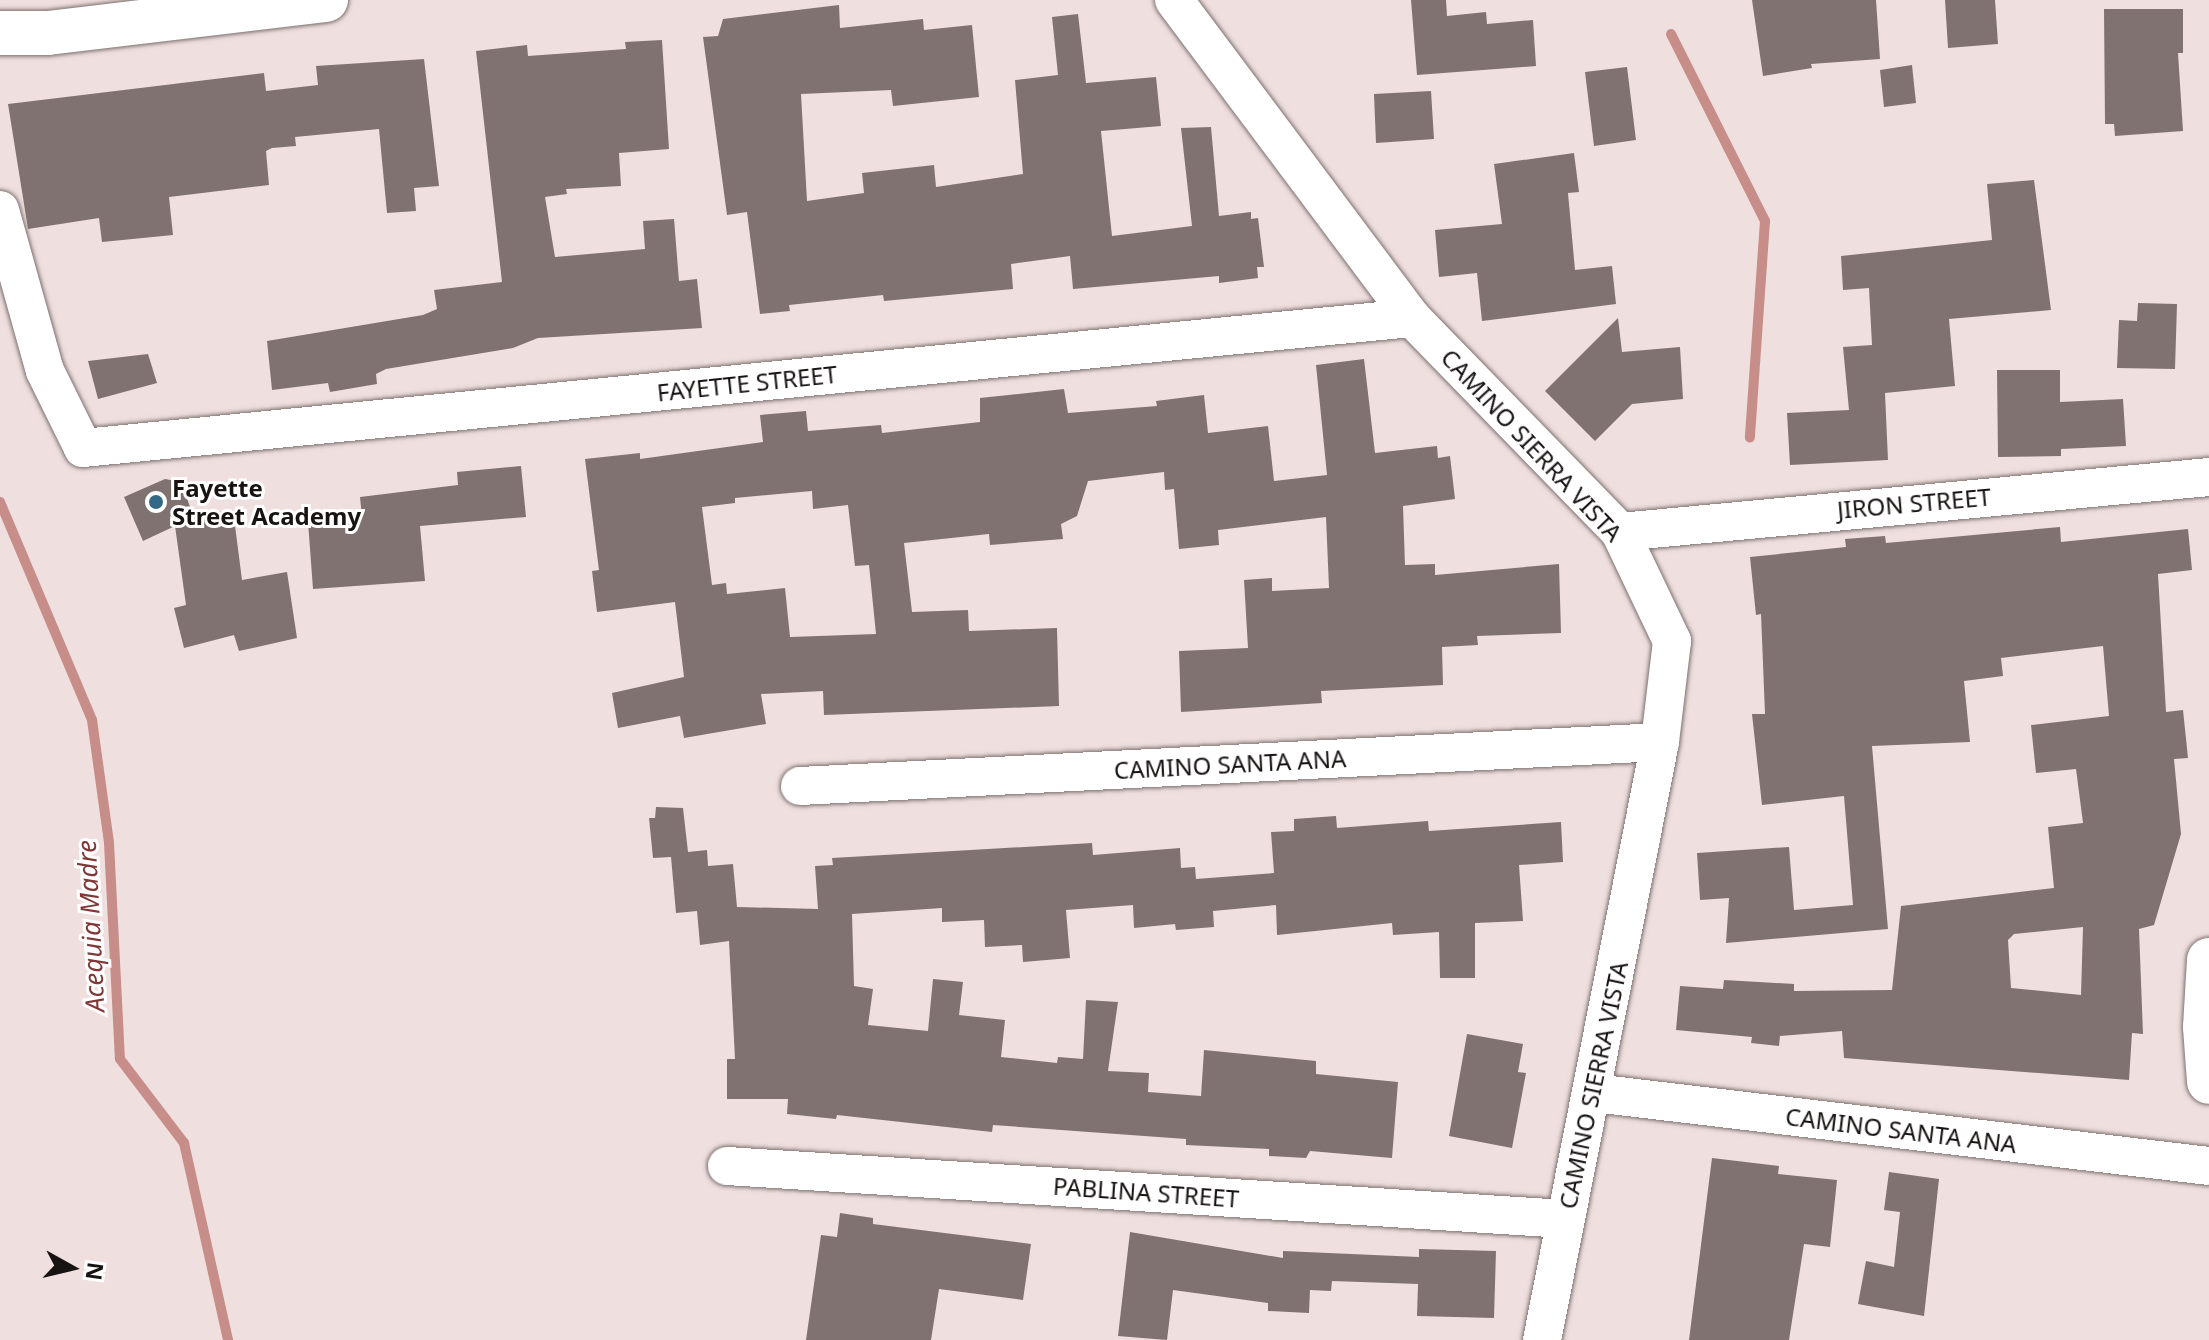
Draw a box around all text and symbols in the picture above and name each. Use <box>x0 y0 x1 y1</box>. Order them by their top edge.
street label: CAMINO SIERRA VISTA <box>1435 343 1629 547</box>
street label: FAYETTE STREET <box>655 359 839 407</box>
place label: Fayette Street Academy <box>172 474 361 530</box>
street label: JIRON STREET <box>1836 482 1992 524</box>
marker: Fayette Street Academy <box>147 493 165 511</box>
street label: CAMINO SANTA ANA <box>1113 744 1347 784</box>
water label: Acequia Madre <box>71 839 111 1013</box>
street label: CAMINO SIERRA VISTA <box>1553 959 1633 1211</box>
street label: CAMINO SANTA ANA <box>1784 1102 2018 1158</box>
street label: PABLINA STREET <box>1052 1171 1240 1213</box>
north arrow <box>32 1228 112 1308</box>
text: N <box>80 1260 112 1282</box>

